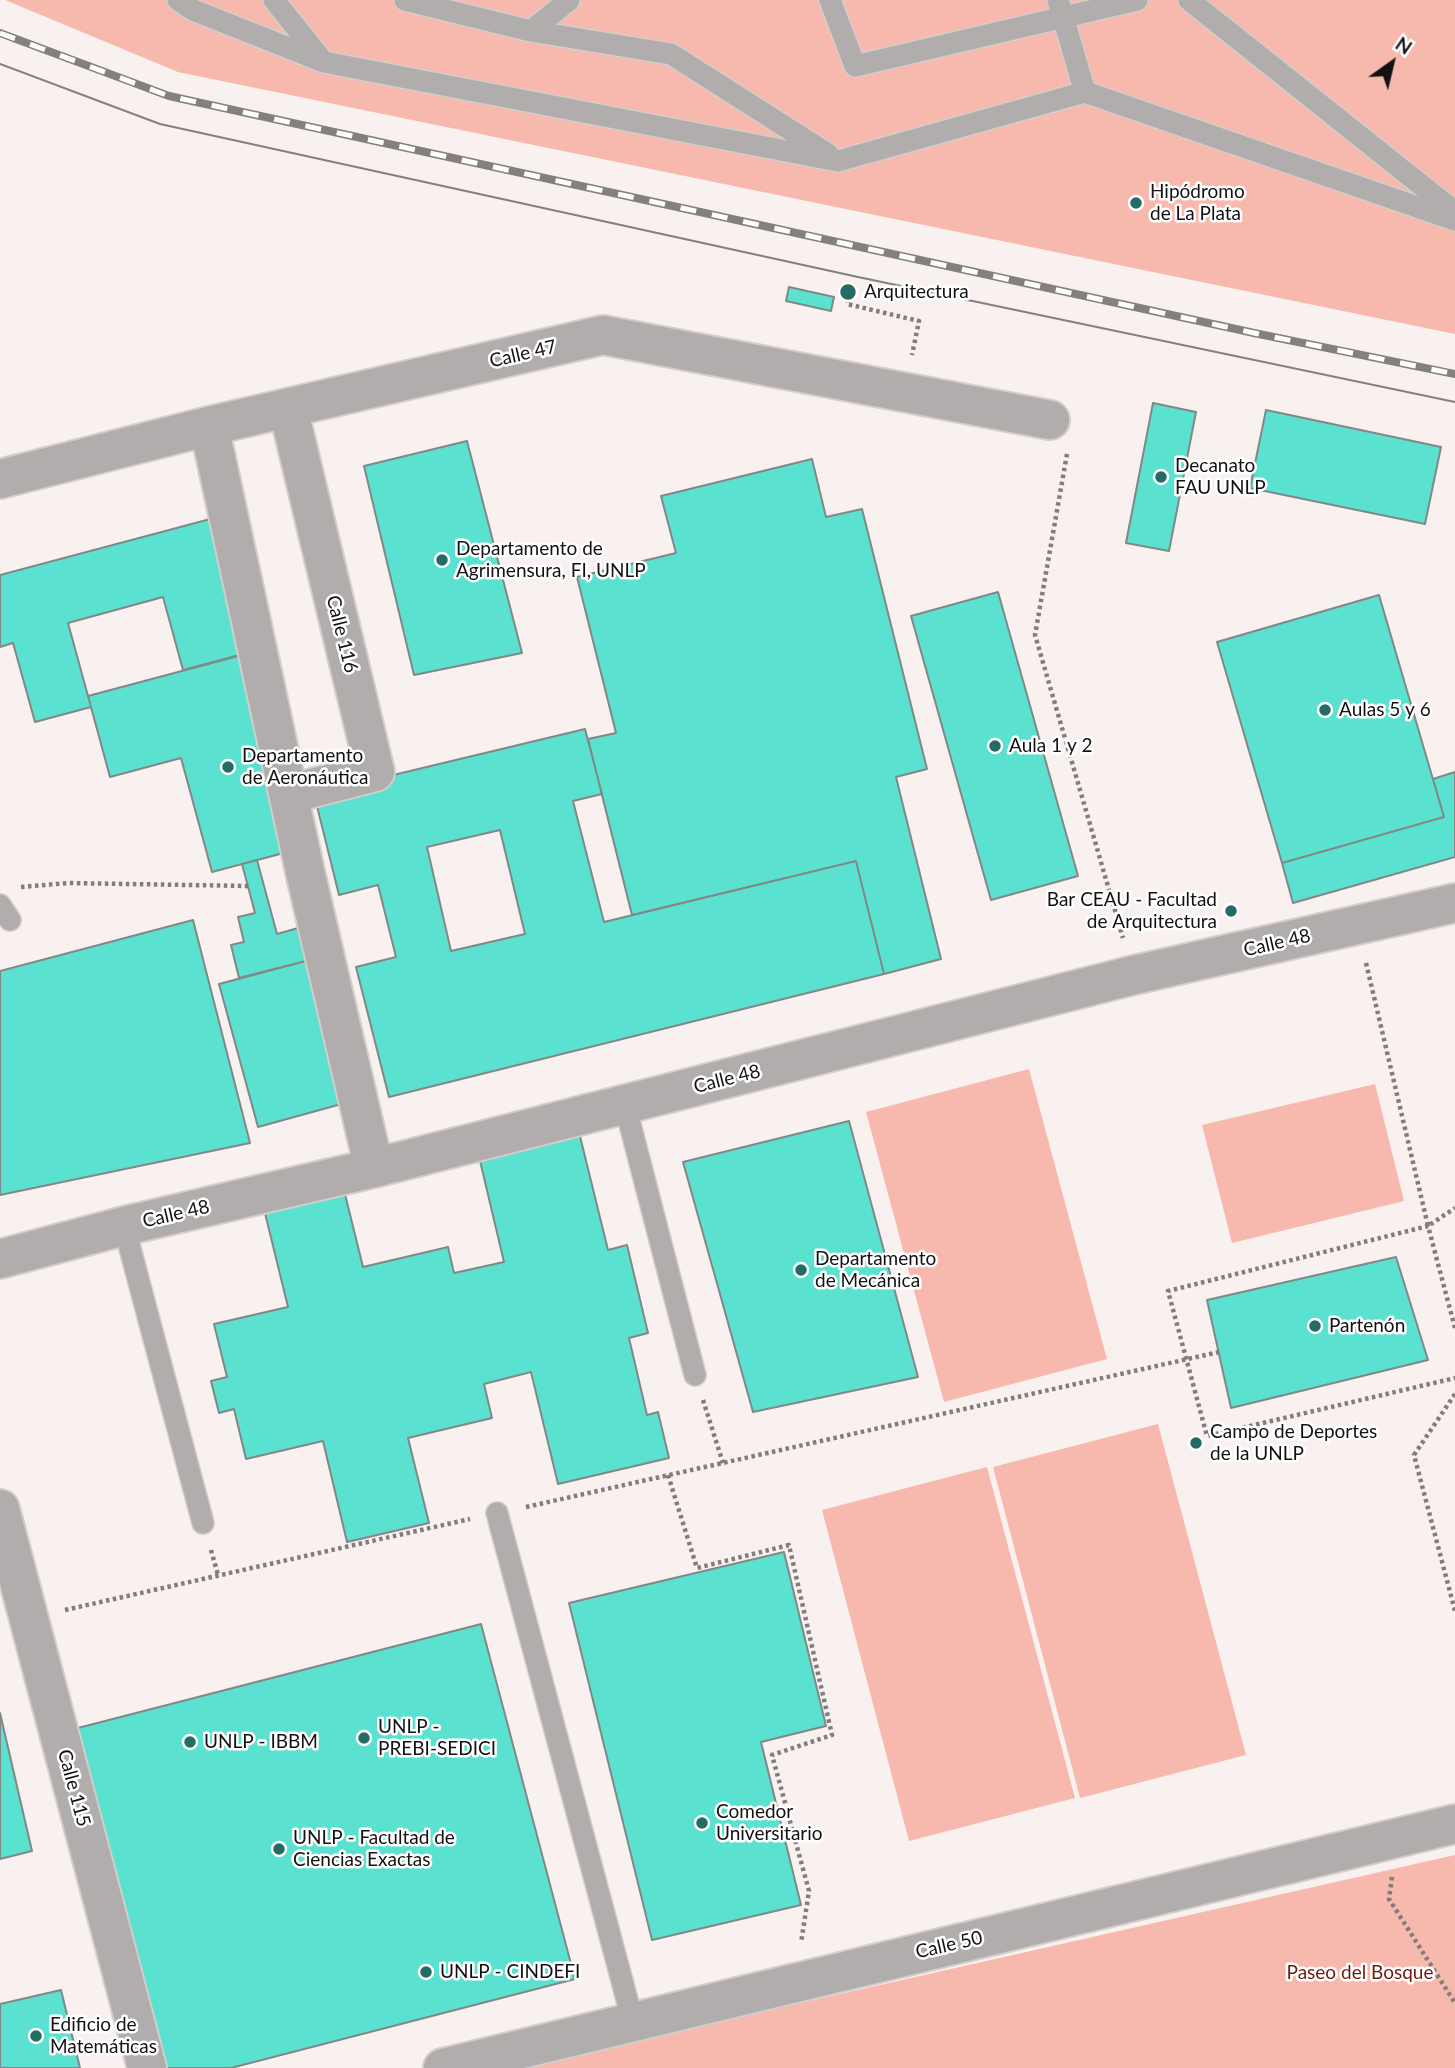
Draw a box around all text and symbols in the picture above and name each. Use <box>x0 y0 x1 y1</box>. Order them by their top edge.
north arrow <box>1357 28 1427 98</box>
text: N <box>1392 32 1417 59</box>
place label: Hipódromo de La Plata <box>1150 181 1245 225</box>
marker: Hipódromo de La Plata <box>1128 195 1144 211</box>
place label: Arquitectura <box>864 281 969 303</box>
marker: Arquitectura <box>838 282 858 302</box>
street label: Calle 47 <box>487 335 559 373</box>
place label: Decanato FAU UNLP <box>1175 455 1266 499</box>
marker: Decanato FAU UNLP <box>1153 469 1169 485</box>
place label: Departamento de Agrimensura, FI, UNLP <box>456 538 646 582</box>
marker: Departamento de Agrimensura, FI, UNLP <box>434 552 450 568</box>
street label: Calle 116 <box>321 593 363 675</box>
place label: Aulas 5 y 6 <box>1339 699 1431 721</box>
marker: Aulas 5 y 6 <box>1317 702 1333 718</box>
place label: Aula 1 y 2 <box>1009 735 1093 757</box>
marker: Aula 1 y 2 <box>987 738 1003 754</box>
place label: Departamento de Aeronáutica <box>242 745 368 789</box>
marker: Departamento de Aeronáutica <box>220 759 236 775</box>
place label: Bar CEAU - Facultad de Arquitectura <box>1047 889 1217 933</box>
marker: Bar CEAU - Facultad de Arquitectura <box>1223 903 1239 919</box>
street label: Calle 48 <box>1241 924 1313 962</box>
street label: Calle 48 <box>691 1060 763 1098</box>
street label: Calle 48 <box>140 1195 212 1233</box>
place label: Departamento de Mecánica <box>815 1248 936 1292</box>
marker: Departamento de Mecánica <box>793 1262 809 1278</box>
place label: Partenón <box>1329 1315 1405 1337</box>
marker: Partenón <box>1307 1318 1323 1334</box>
place label: Campo de Deportes de la UNLP <box>1210 1421 1377 1465</box>
marker: Campo de Deportes de la UNLP <box>1188 1435 1204 1451</box>
place label: UNLP - PREBI-SEDICI <box>378 1716 496 1760</box>
marker: UNLP - PREBI-SEDICI <box>356 1730 372 1746</box>
place label: UNLP - IBBM <box>204 1731 318 1753</box>
marker: UNLP - IBBM <box>182 1734 198 1750</box>
street label: Calle 115 <box>53 1747 95 1829</box>
place label: Comedor Universitario <box>716 1801 823 1845</box>
marker: Comedor Universitario <box>694 1815 710 1831</box>
place label: UNLP - Facultad de Ciencias Exactas <box>293 1827 455 1871</box>
marker: UNLP - Facultad de Ciencias Exactas <box>271 1841 287 1857</box>
street label: Calle 50 <box>913 1926 985 1964</box>
place label: UNLP - CINDEFI <box>440 1961 580 1983</box>
park label: Paseo del Bosque <box>1287 1962 1433 1984</box>
marker: UNLP - CINDEFI <box>418 1964 434 1980</box>
place label: Edificio de Matemáticas <box>50 2014 157 2058</box>
marker: Edificio de Matemáticas <box>28 2028 44 2044</box>

